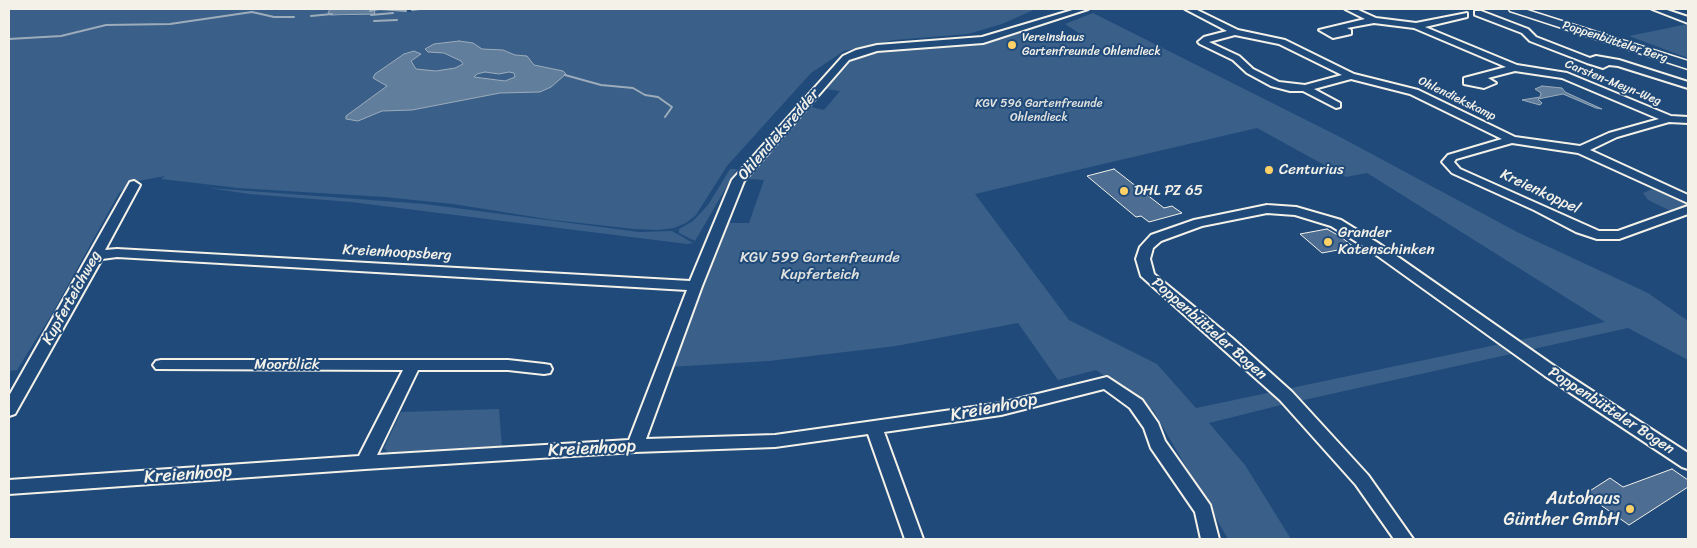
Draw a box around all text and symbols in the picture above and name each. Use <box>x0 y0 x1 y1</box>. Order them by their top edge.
street label: Poppenbütteler Berg <box>1561 18 1669 66</box>
place label: Vereinshaus Gartenfreunde Ohlendieck <box>1022 31 1161 59</box>
marker: Vereinshaus Gartenfreunde Ohlendieck <box>1006 39 1018 51</box>
street label: Carsten-Meyn-Weg <box>1563 57 1663 109</box>
street label: Ohlendiekskamp <box>1416 74 1498 124</box>
street label: Ohlendieksredder <box>735 86 823 184</box>
park label: KGV 596 Gartenfreunde Ohlendieck <box>975 97 1103 125</box>
place label: Centurius <box>1279 161 1344 179</box>
marker: Centurius <box>1263 164 1275 176</box>
street label: Kreienkoppel <box>1497 166 1583 218</box>
place label: DHL PZ 65 <box>1134 182 1203 200</box>
marker: DHL PZ 65 <box>1118 185 1130 197</box>
place label: Grander Katenschinken <box>1338 224 1435 259</box>
marker: Grander Katenschinken <box>1322 236 1334 248</box>
street label: Kreienhoopsberg <box>342 241 452 265</box>
street label: Kupferteichweg <box>39 248 105 348</box>
park label: KGV 599 Gartenfreunde Kupferteich <box>740 249 900 284</box>
street label: Poppenbütteler Bogen <box>1148 274 1270 384</box>
street label: Moorblick <box>254 356 320 374</box>
street label: Poppenbütteler Bogen <box>1545 363 1677 459</box>
street label: Kreienhoop <box>949 389 1039 427</box>
street label: Kreienhoop <box>547 436 637 462</box>
street label: Kreienhoop <box>143 461 233 489</box>
place label: Autohaus Günther GmbH <box>1503 488 1620 530</box>
marker: Autohaus Günther GmbH <box>1624 503 1636 515</box>

